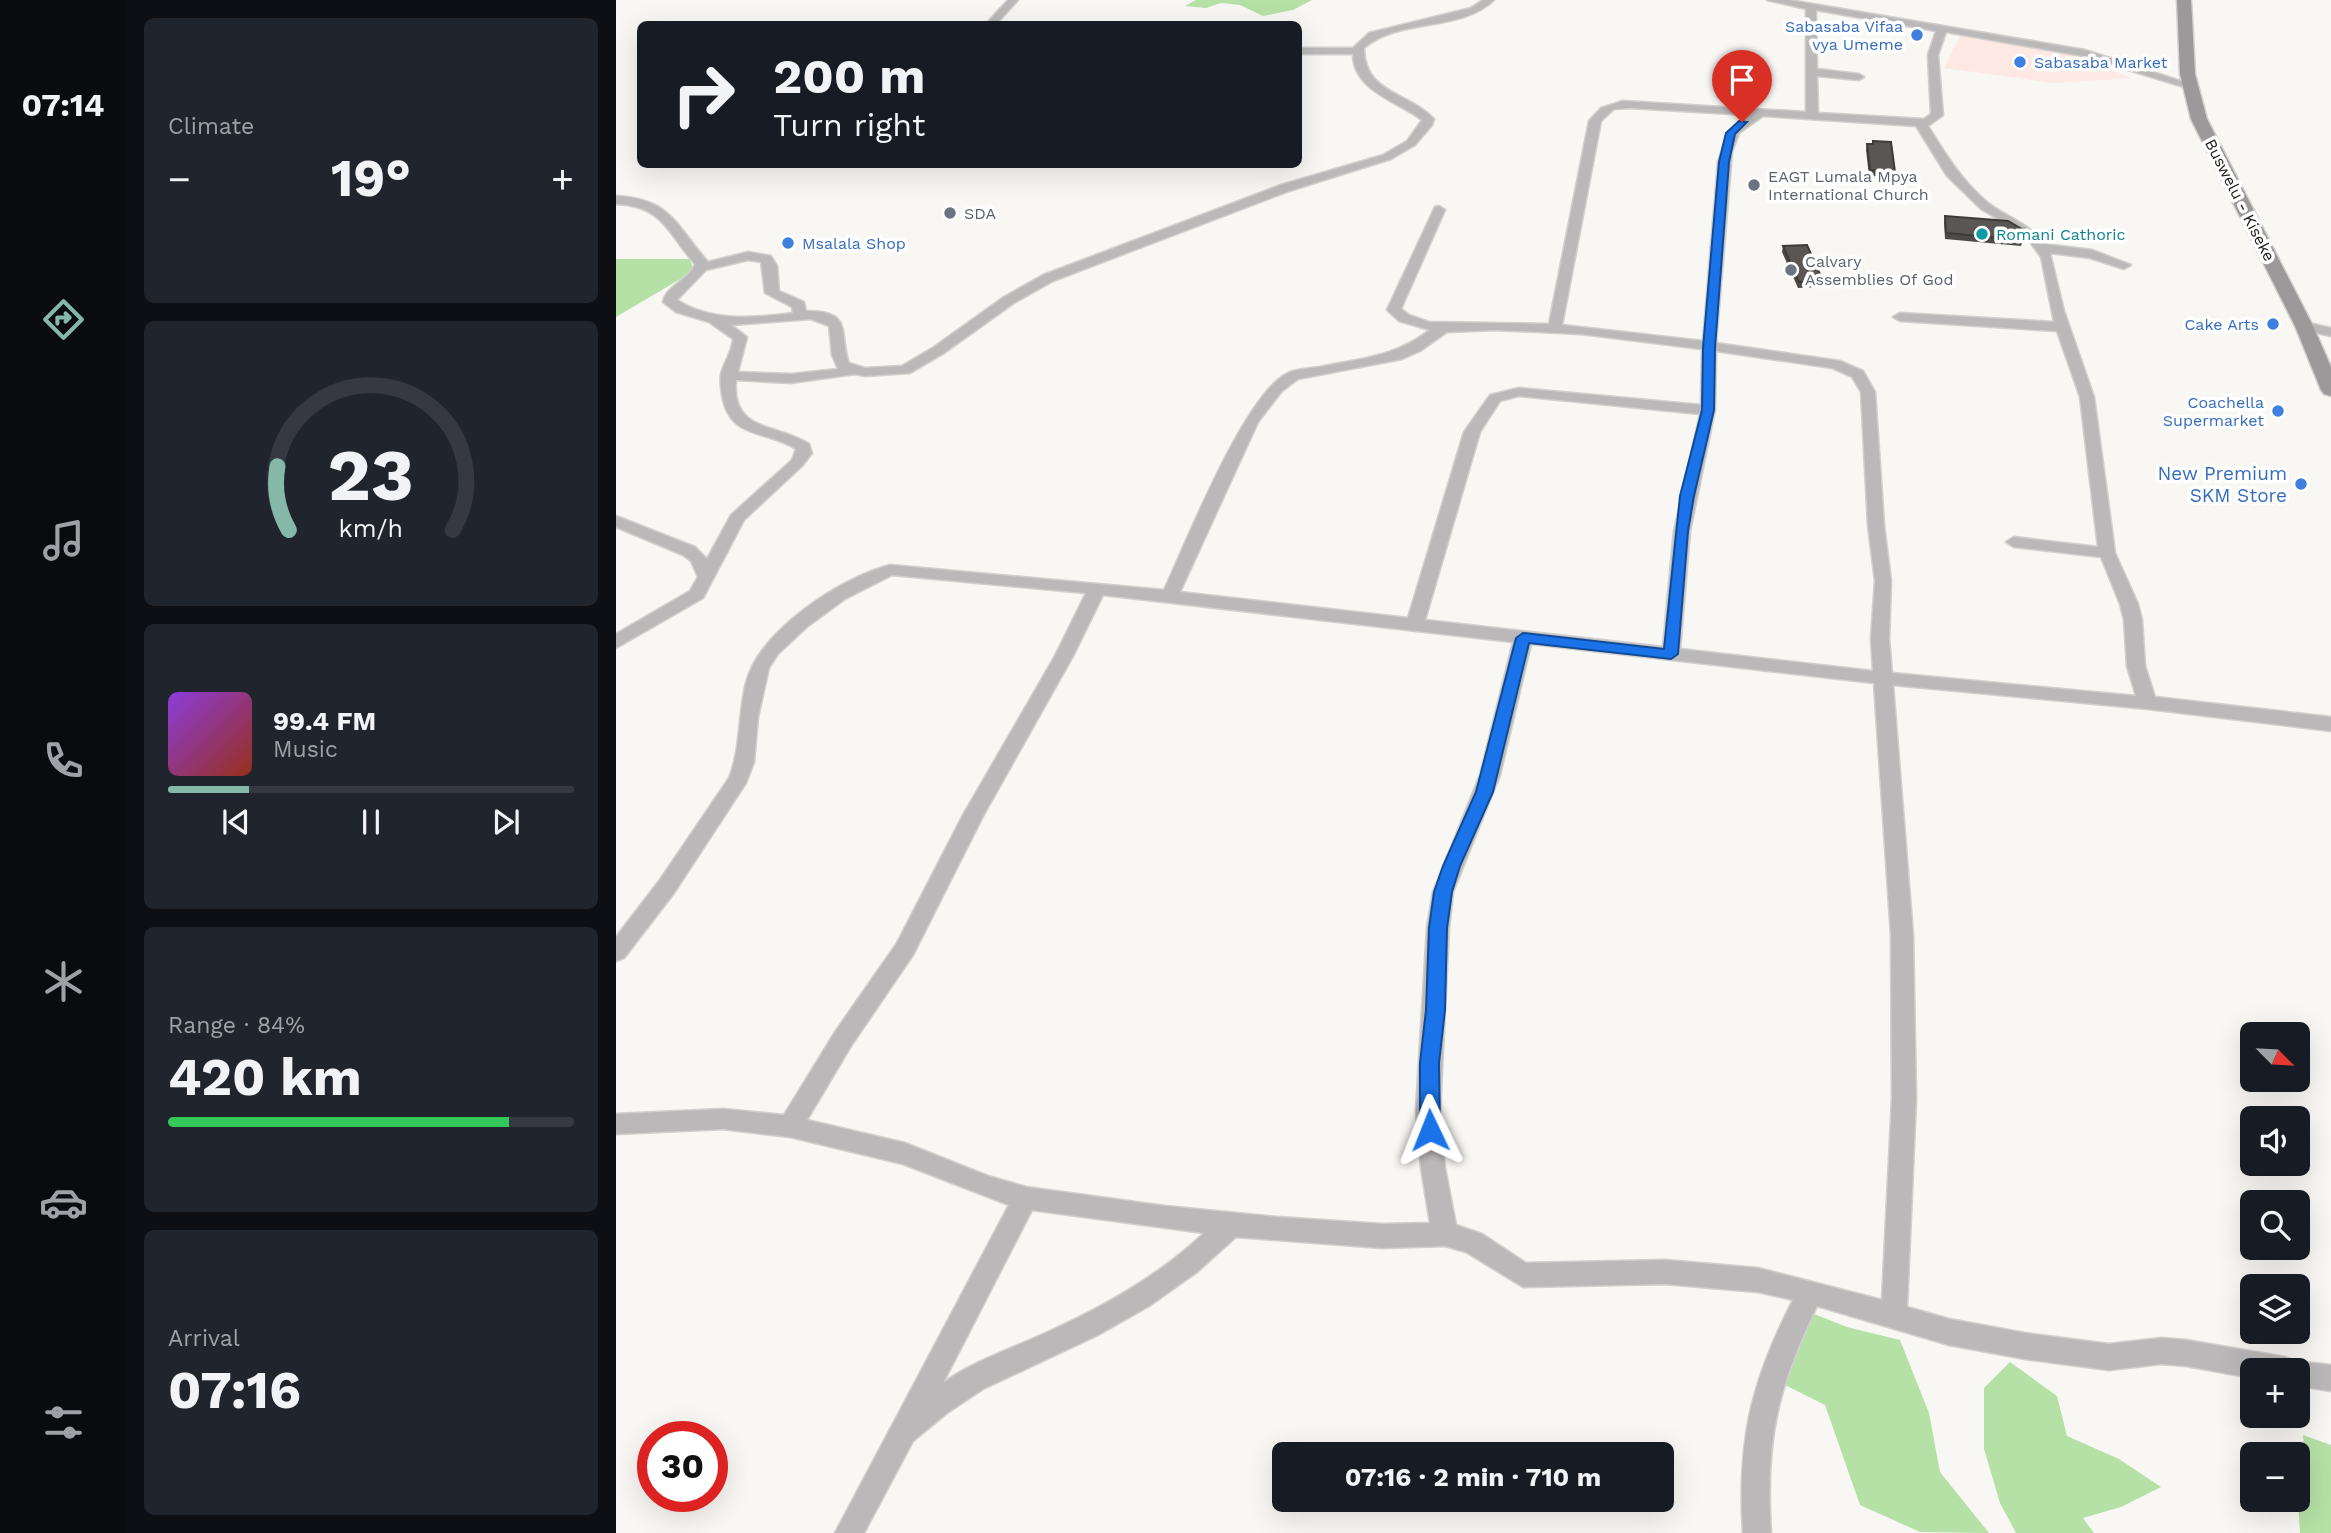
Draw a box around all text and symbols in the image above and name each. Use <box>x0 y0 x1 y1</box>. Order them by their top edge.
place label: Sabasaba Vifaa vya Umeme <box>1785 17 1903 54</box>
marker: Sabasaba Vifaa vya Umeme <box>1909 27 1925 43</box>
text: 200 m <box>773 47 925 105</box>
icon: right <box>658 49 749 140</box>
pin <box>1712 50 1772 122</box>
place label: Sabasaba Market <box>2034 53 2168 72</box>
marker: Sabasaba Market <box>2012 54 2028 70</box>
icon: arrive <box>1723 61 1761 99</box>
text: 07:14 <box>22 86 104 124</box>
text: Turn right <box>773 106 925 144</box>
text: Climate <box>168 113 254 140</box>
street label: Buswelu - Kiseke <box>2201 136 2279 264</box>
text: 19° <box>331 148 411 209</box>
text: − <box>168 157 191 201</box>
text: + <box>551 157 574 201</box>
place label: EAGT Lumala Mpya International Church <box>1768 167 1929 204</box>
marker: EAGT Lumala Mpya International Church <box>1746 177 1762 193</box>
place label: SDA <box>964 204 996 223</box>
marker: SDA <box>942 205 958 221</box>
place label: Romani Cathoric <box>1996 225 2126 244</box>
marker: Romani Cathoric <box>1974 226 1990 242</box>
place label: Msalala Shop <box>802 234 906 253</box>
marker: Msalala Shop <box>780 235 796 251</box>
place label: Calvary Assemblies Of God <box>1805 252 1953 289</box>
marker: Calvary Assemblies Of God <box>1783 262 1799 278</box>
icon: directions <box>39 295 88 344</box>
place label: Cake Arts <box>2184 315 2259 334</box>
marker: Cake Arts <box>2265 316 2281 332</box>
place label: Coachella Supermarket <box>2163 393 2264 430</box>
marker: Coachella Supermarket <box>2270 403 2286 419</box>
text: 23 <box>328 432 414 518</box>
place label: New Premium SKM Store <box>2158 462 2287 507</box>
marker: New Premium SKM Store <box>2293 476 2309 492</box>
text: km/h <box>339 513 403 542</box>
icon: music <box>39 516 88 565</box>
text: 99.4 FM <box>273 706 376 736</box>
icon: phone <box>39 736 88 785</box>
text: Music <box>273 736 338 763</box>
icon: previous <box>217 803 255 841</box>
icon: pause <box>352 803 390 841</box>
icon: next <box>487 803 525 841</box>
icon: climate <box>39 957 88 1006</box>
text: Range · 84% <box>168 1012 305 1039</box>
north arrow <box>2240 1022 2310 1092</box>
map controls <box>2240 1022 2310 1512</box>
text: 420 km <box>168 1047 362 1108</box>
position arrow <box>1393 1093 1467 1167</box>
button: sound <box>2240 1106 2310 1176</box>
icon: car <box>39 1178 88 1227</box>
button: search <box>2240 1190 2310 1260</box>
button: layers <box>2240 1274 2310 1344</box>
text: Arrival <box>168 1325 240 1352</box>
button: + <box>2240 1358 2310 1428</box>
text: 07:16 <box>168 1360 301 1421</box>
icon: filters <box>39 1398 88 1447</box>
speed limit sign: 30 <box>637 1421 728 1512</box>
button: − <box>2240 1442 2310 1512</box>
text: 07:16 · 2 min · 710 m <box>1345 1462 1601 1492</box>

